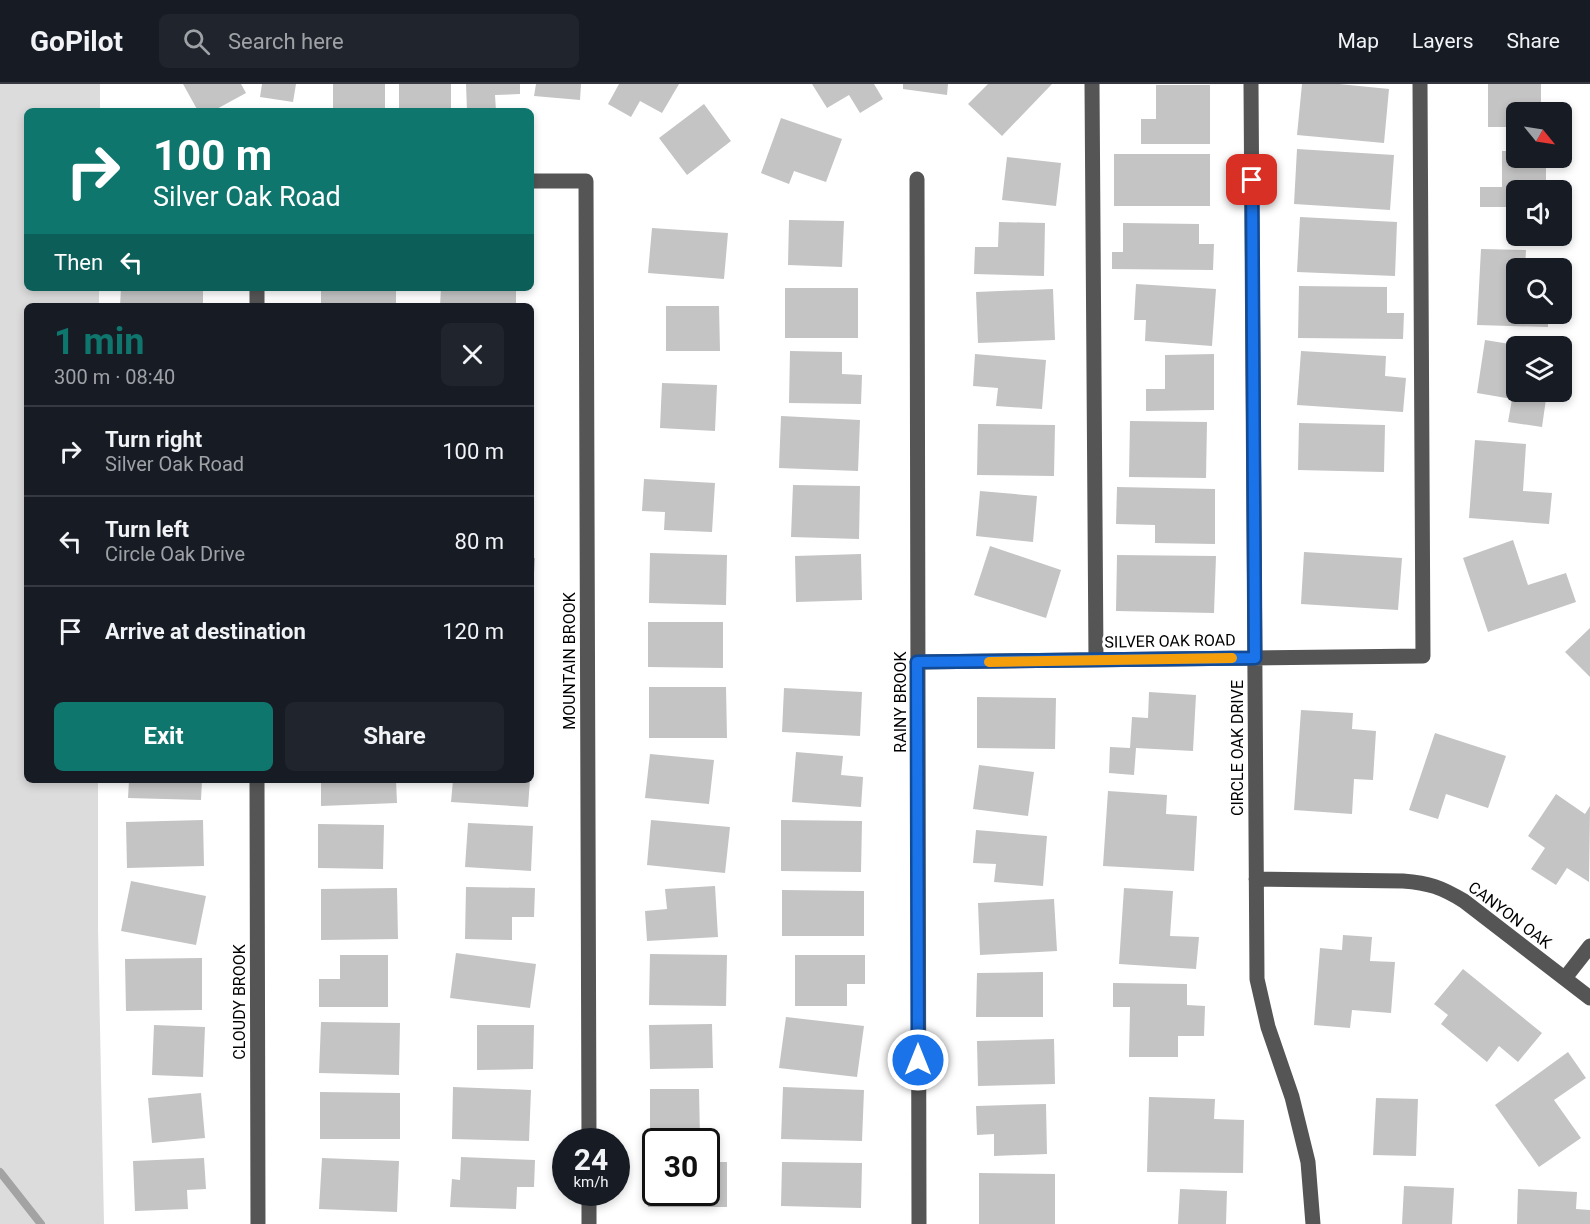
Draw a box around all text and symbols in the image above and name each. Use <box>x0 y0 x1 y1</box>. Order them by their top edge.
search box <box>159 14 579 68</box>
text: GoPilot <box>30 25 123 58</box>
icon: search <box>180 25 213 58</box>
text: Search here <box>228 29 344 54</box>
text: Map <box>1337 29 1379 53</box>
text: Layers <box>1412 29 1473 53</box>
text: Share <box>1506 29 1560 53</box>
north arrow <box>1506 102 1572 168</box>
map controls <box>1506 102 1572 402</box>
text: 100 m <box>153 131 272 180</box>
icon: right <box>54 132 132 210</box>
pin <box>1226 154 1277 205</box>
icon: arrive <box>1235 163 1268 196</box>
button: sound <box>1506 180 1572 246</box>
text: Silver Oak Road <box>153 181 341 213</box>
icon: left <box>115 246 148 279</box>
text: Then <box>54 250 103 275</box>
button: search <box>1506 258 1572 324</box>
text: 1 min <box>54 321 145 363</box>
button: close <box>441 323 504 386</box>
button: layers <box>1506 336 1572 402</box>
text: 300 m · 08:40 <box>54 365 175 389</box>
text: Turn right <box>105 427 202 452</box>
icon: right <box>54 435 87 468</box>
text: 100 m <box>442 439 504 464</box>
text: Silver Oak Road <box>105 452 244 476</box>
text: Turn left <box>105 517 189 542</box>
icon: left <box>54 525 87 558</box>
text: 80 m <box>455 529 504 554</box>
text: Circle Oak Drive <box>105 542 245 566</box>
street label: MOUNTAIN BROOK <box>560 591 579 730</box>
icon: arrive <box>54 615 87 648</box>
text: Arrive at destination <box>105 619 306 644</box>
text: 120 m <box>442 619 504 644</box>
street label: SILVER OAK ROAD <box>1104 630 1236 652</box>
street label: RAINY BROOK <box>891 650 910 753</box>
street label: CIRCLE OAK DRIVE <box>1228 680 1247 816</box>
button: Exit <box>54 702 273 771</box>
button: Share <box>285 702 504 771</box>
street label: CANYON OAK <box>1465 878 1556 953</box>
street label: CLOUDY BROOK <box>230 943 249 1060</box>
position arrow <box>886 1028 950 1092</box>
speed limit sign: 30 <box>642 1128 720 1206</box>
text: 24 <box>574 1142 608 1177</box>
text: km/h <box>573 1173 609 1191</box>

